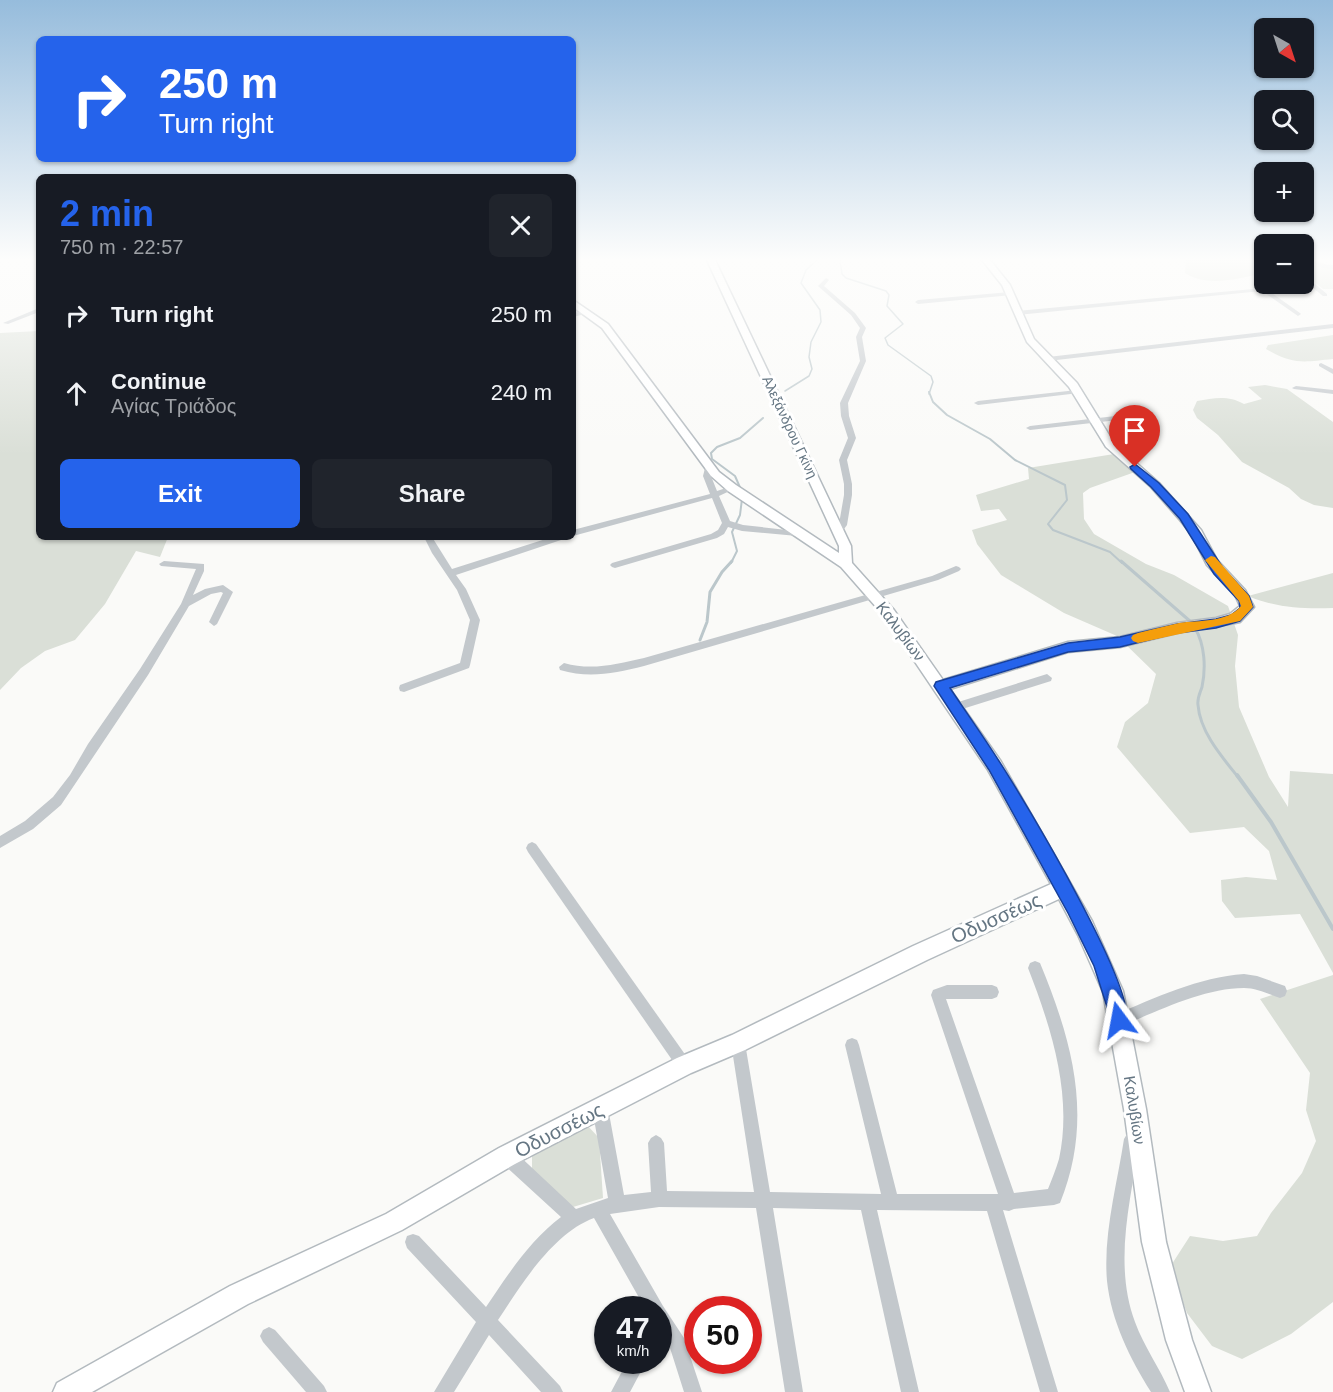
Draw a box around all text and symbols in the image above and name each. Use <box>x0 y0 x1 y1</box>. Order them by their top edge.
north arrow <box>1254 18 1314 78</box>
map controls <box>1254 18 1314 294</box>
icon: right <box>60 60 138 138</box>
text: 250 m <box>159 60 278 107</box>
button: search <box>1254 90 1314 150</box>
text: Turn right <box>159 109 274 139</box>
button: + <box>1254 162 1314 222</box>
text: 2 min <box>60 193 154 234</box>
button: close <box>489 194 552 257</box>
button: − <box>1254 234 1314 294</box>
text: 750 m · 22:57 <box>60 236 183 258</box>
icon: right <box>60 299 93 332</box>
text: Turn right <box>111 302 213 327</box>
text: 250 m <box>491 302 552 327</box>
text: Continue <box>111 369 206 394</box>
street label: Αλεξάνδρου Γκίνη <box>759 373 821 481</box>
icon: ahead <box>60 377 93 410</box>
text: 240 m <box>491 380 552 405</box>
text: Αγίας Τριάδος <box>111 395 236 417</box>
pin <box>1109 405 1160 467</box>
icon: arrive <box>1118 414 1151 447</box>
button: Exit <box>60 459 300 528</box>
button: Share <box>312 459 552 528</box>
street label: Καλυβίων <box>873 598 928 664</box>
street label: Οδυσσέως <box>947 888 1045 948</box>
position arrow <box>1087 988 1151 1052</box>
street label: Καλυβίων <box>1121 1075 1148 1146</box>
street label: Οδυσσέως <box>511 1098 607 1162</box>
speed limit sign: 50 <box>684 1296 762 1374</box>
text: 47 <box>616 1311 650 1344</box>
text: km/h <box>617 1342 649 1359</box>

